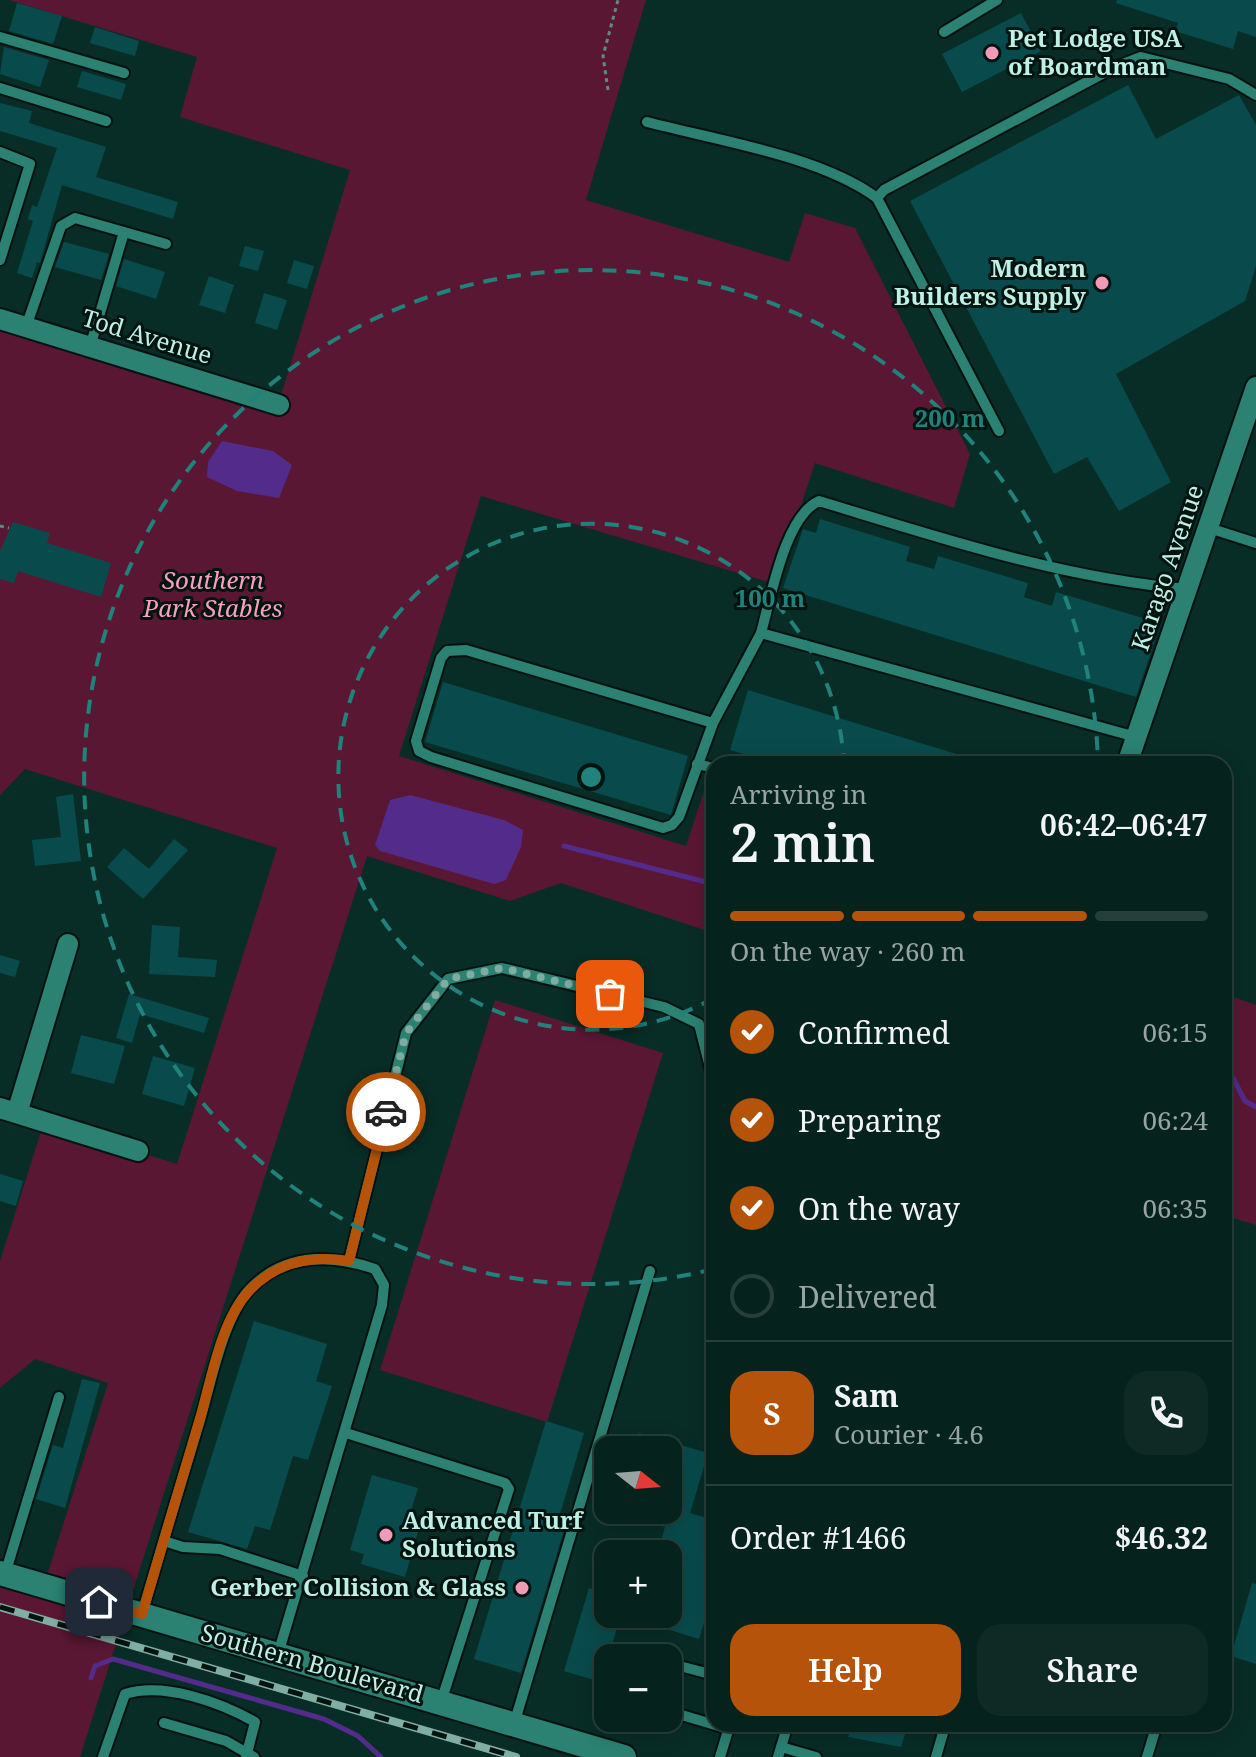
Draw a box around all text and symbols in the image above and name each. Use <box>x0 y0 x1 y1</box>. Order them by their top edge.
place label: Pet Lodge USA of Boardman <box>1008 21 1183 82</box>
marker: Pet Lodge USA of Boardman <box>983 44 1001 62</box>
place label: Modern Builders Supply <box>894 251 1086 312</box>
marker: Modern Builders Supply <box>1093 274 1111 292</box>
street label: Tod Avenue <box>78 300 216 371</box>
text: 200 m <box>915 401 986 434</box>
street label: Karago Avenue <box>1123 480 1210 655</box>
park label: Southern Park Stables <box>142 563 283 624</box>
text: 100 m <box>735 581 806 614</box>
centre of rings <box>577 763 605 791</box>
text: Arriving in <box>730 776 867 812</box>
text: 06:42–06:47 <box>1040 804 1208 845</box>
text: 2 min <box>730 806 875 877</box>
text: On the way · 260 m <box>730 933 965 969</box>
pin <box>576 960 644 1028</box>
icon: bag <box>588 972 632 1016</box>
icon: check <box>730 1010 774 1054</box>
text: Confirmed <box>798 1012 950 1053</box>
text: 06:15 <box>1142 1014 1208 1050</box>
courier <box>346 1072 426 1152</box>
icon: car <box>364 1090 408 1134</box>
icon: check <box>730 1098 774 1142</box>
text: Preparing <box>798 1100 941 1141</box>
text: 06:24 <box>1142 1102 1208 1138</box>
icon: check <box>730 1186 774 1230</box>
text: On the way <box>798 1188 960 1229</box>
text: 06:35 <box>1142 1190 1208 1226</box>
text: Delivered <box>798 1276 937 1317</box>
button: phone <box>1124 1371 1208 1455</box>
text: Sam <box>834 1375 899 1416</box>
text: S <box>763 1393 781 1434</box>
text: Courier · 4.6 <box>834 1416 984 1452</box>
north arrow <box>594 1436 682 1524</box>
map controls <box>594 1436 682 1732</box>
place label: Advanced Turf Solutions <box>402 1503 585 1564</box>
text: Order #1466 <box>730 1517 907 1558</box>
text: $46.32 <box>1114 1517 1208 1558</box>
marker: Advanced Turf Solutions <box>377 1526 395 1544</box>
button: + <box>594 1540 682 1628</box>
pin <box>65 1568 133 1636</box>
place label: Gerber Collision & Glass <box>210 1570 506 1603</box>
marker: Gerber Collision & Glass <box>513 1579 531 1597</box>
icon: home <box>77 1580 121 1624</box>
street label: Southern Boulevard <box>197 1615 428 1710</box>
button: Help <box>730 1624 961 1716</box>
button: Share <box>977 1624 1208 1716</box>
button: − <box>594 1644 682 1732</box>

